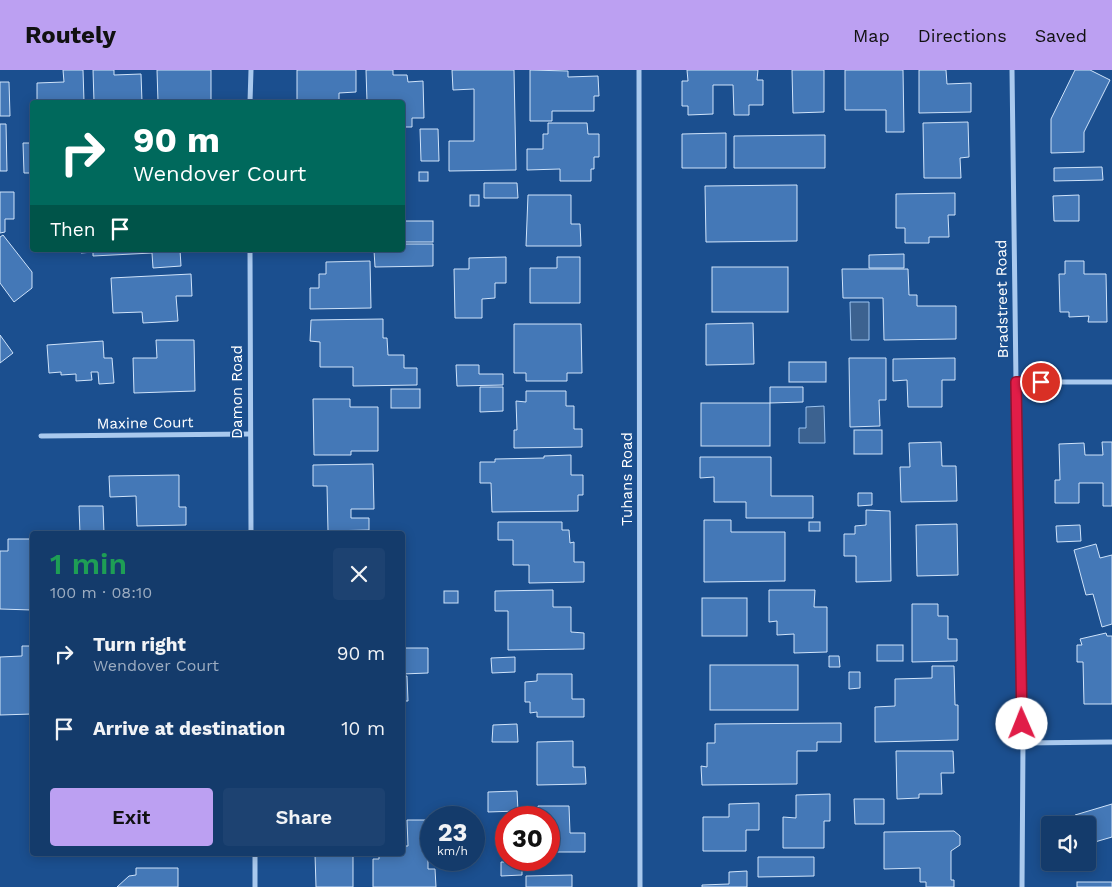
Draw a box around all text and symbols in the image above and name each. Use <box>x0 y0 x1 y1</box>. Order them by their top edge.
text: Routely <box>25 21 116 49</box>
text: Map <box>853 25 890 46</box>
text: Directions <box>918 25 1007 46</box>
text: Saved <box>1035 25 1087 46</box>
text: 90 m <box>133 119 220 161</box>
icon: right <box>50 120 115 185</box>
text: Wendover Court <box>133 161 306 186</box>
icon: arrive <box>106 215 134 243</box>
text: Then <box>50 218 96 241</box>
street label: Bradstreet Road <box>992 239 1012 359</box>
street label: Damon Road <box>228 345 246 439</box>
pin <box>1020 361 1062 403</box>
icon: arrive <box>1027 368 1055 396</box>
street label: Maxine Court <box>96 413 194 433</box>
street label: Tuhans Road <box>618 432 636 526</box>
text: 1 min <box>50 546 127 581</box>
button: close <box>333 548 385 600</box>
text: 100 m · 08:10 <box>50 583 152 602</box>
text: Turn right <box>93 633 186 656</box>
icon: right <box>50 640 78 668</box>
text: 90 m <box>337 642 385 665</box>
text: Wendover Court <box>93 656 219 675</box>
position arrow <box>995 697 1047 749</box>
icon: arrive <box>50 715 78 743</box>
text: Arrive at destination <box>93 717 285 740</box>
text: 10 m <box>341 717 385 740</box>
button: Exit <box>50 788 213 846</box>
button: Share <box>223 788 385 846</box>
speed limit sign: 30 <box>495 806 560 871</box>
map controls <box>1041 816 1096 871</box>
button: sound <box>1041 816 1096 871</box>
text: 23 <box>438 818 467 847</box>
text: km/h <box>437 844 468 858</box>

